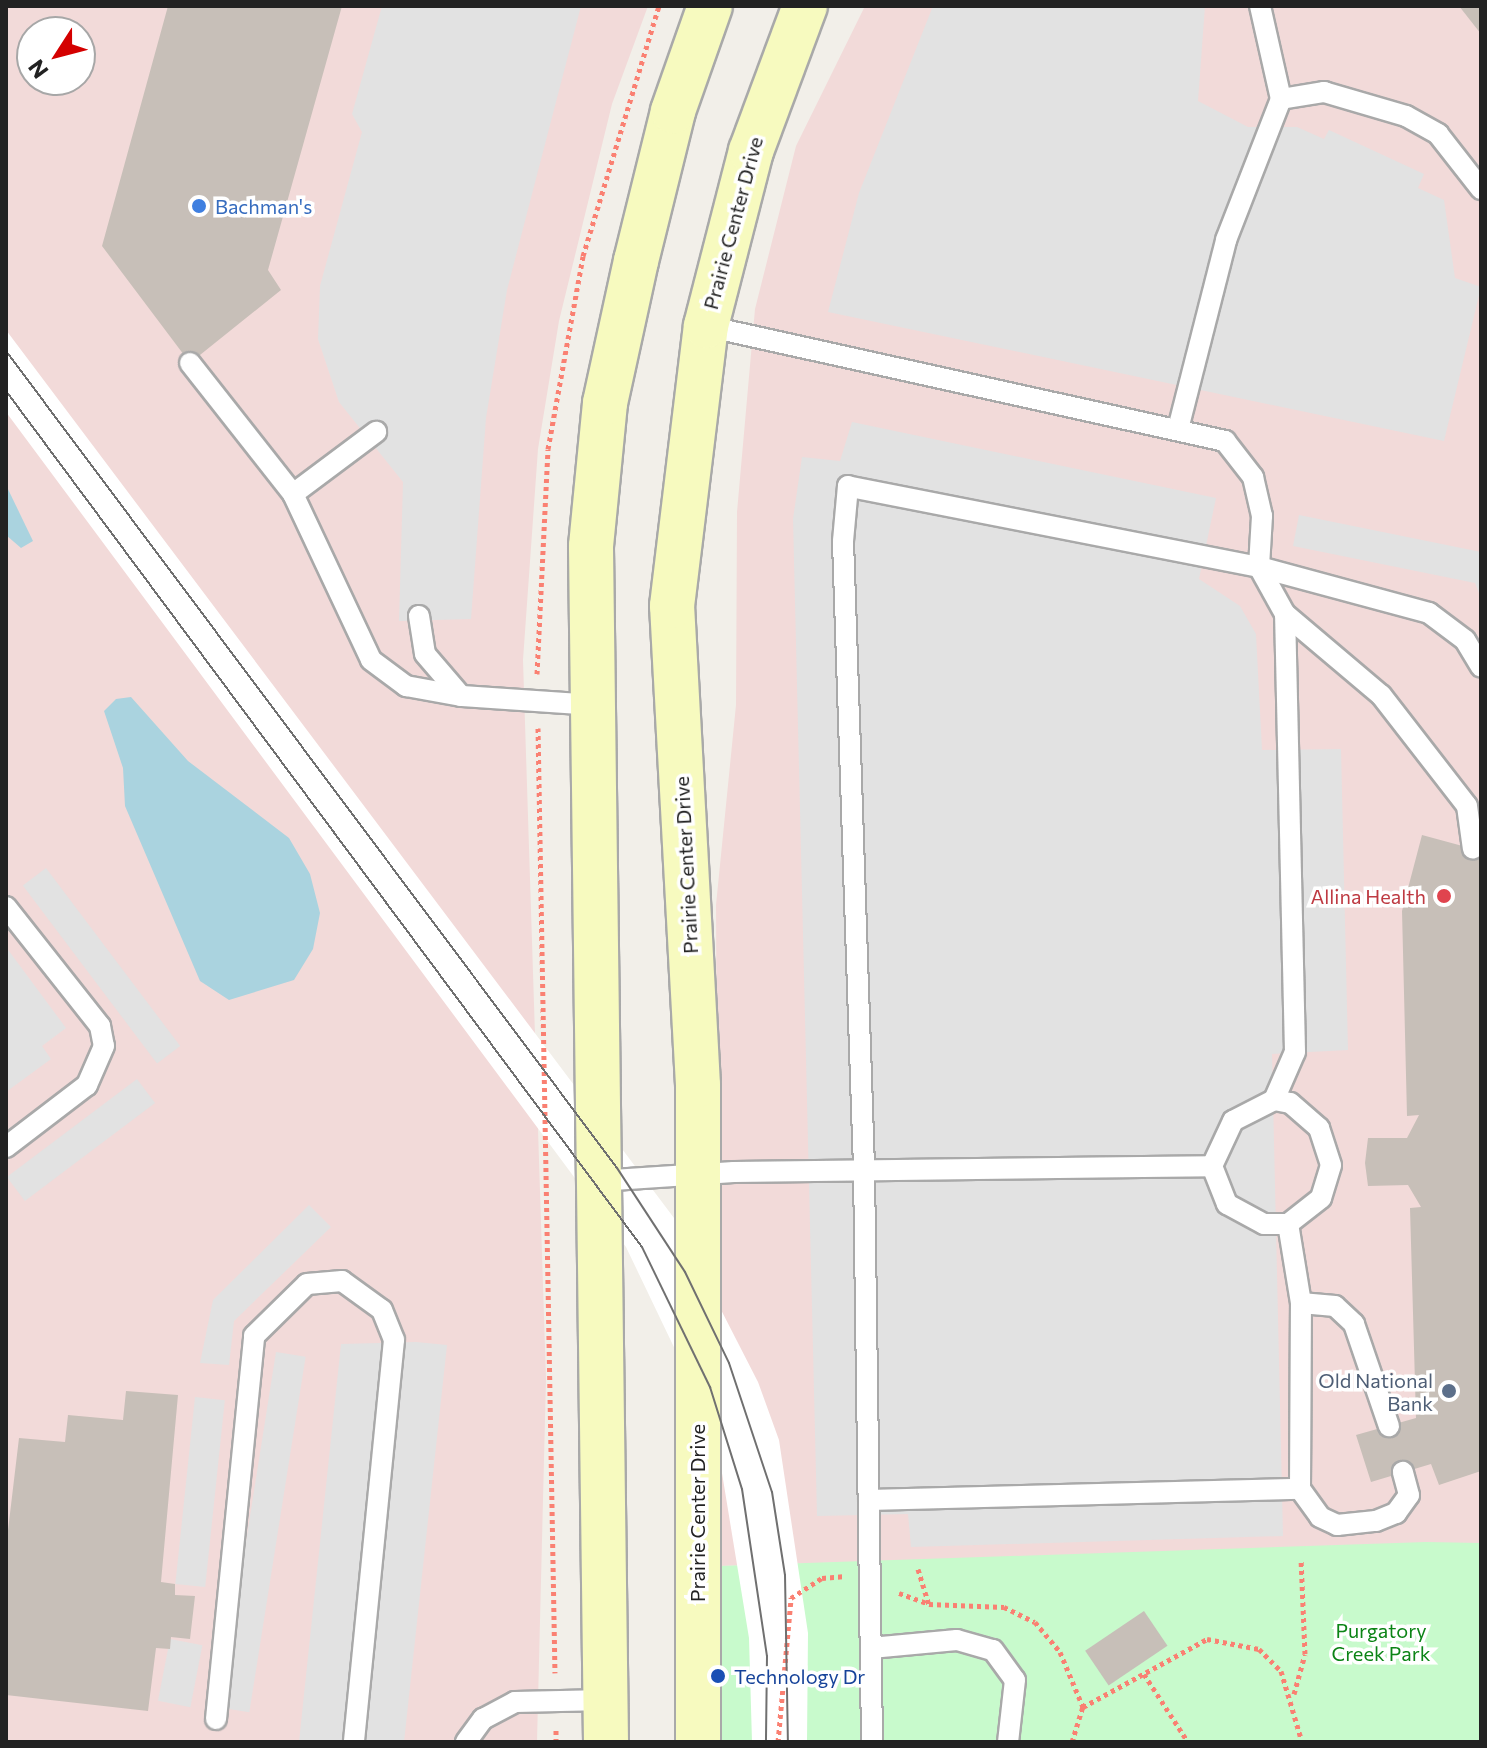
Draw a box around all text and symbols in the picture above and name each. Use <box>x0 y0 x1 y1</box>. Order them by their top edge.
north arrow <box>16 16 96 96</box>
text: N <box>22 55 54 84</box>
street label: Prairie Center Drive <box>698 134 768 312</box>
place label: Bachman's <box>215 194 312 218</box>
marker: Bachman's <box>190 197 208 215</box>
street label: Prairie Center Drive <box>669 776 703 954</box>
place label: Allina Health <box>1310 884 1426 908</box>
marker: Allina Health <box>1433 885 1455 907</box>
place label: Old National Bank <box>1318 1368 1433 1415</box>
marker: Old National Bank <box>1440 1382 1458 1400</box>
street label: Prairie Center Drive <box>685 1424 709 1602</box>
park label: Purgatory Creek Park <box>1332 1619 1430 1666</box>
place label: Technology Dr <box>734 1664 865 1688</box>
marker: Technology Dr <box>709 1667 727 1685</box>

